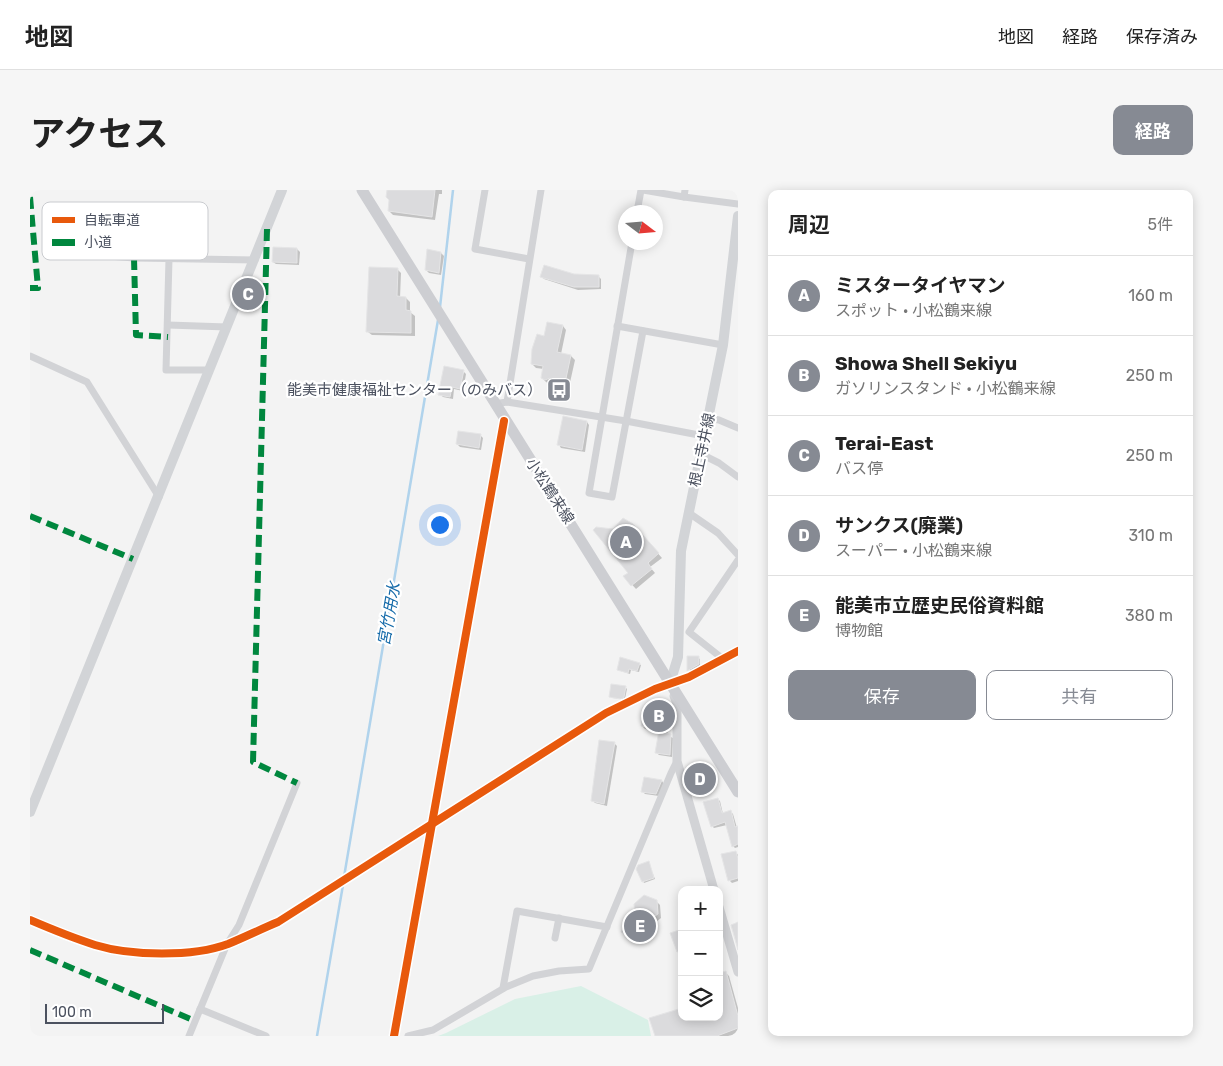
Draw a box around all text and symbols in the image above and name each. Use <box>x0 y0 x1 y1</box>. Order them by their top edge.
text: 地図 <box>25 23 73 51</box>
text: 地図 <box>998 26 1034 48</box>
text: 経路 <box>1062 26 1098 48</box>
text: 保存済み <box>1126 26 1198 48</box>
button: 経路 <box>1113 105 1193 155</box>
text: アクセス <box>30 113 168 155</box>
legend <box>42 202 208 260</box>
north arrow <box>618 205 663 250</box>
text: 自転車道 <box>84 212 140 229</box>
text: 周辺 <box>788 212 830 237</box>
text: 5件 <box>1147 215 1173 234</box>
text: 小道 <box>84 234 112 251</box>
text: ミスタータイヤマン <box>835 274 1005 297</box>
pin: C <box>232 275 264 313</box>
text: A <box>798 286 810 305</box>
text: 160 m <box>1128 286 1173 305</box>
text: スポット · 小松鶴来線 <box>835 301 992 320</box>
text: Showa Shell Sekiyu <box>835 352 1017 375</box>
text: B <box>798 366 810 385</box>
text: 250 m <box>1126 366 1173 385</box>
bus stop icon: 能美市健康福祉センター（のみバス） <box>546 377 572 403</box>
text: ガソリンスタンド · 小松鶴来線 <box>835 379 1056 398</box>
place label: 能美市健康福祉センター（のみバス） <box>287 381 542 399</box>
street label: 根上寺井線 <box>685 411 719 489</box>
text: Terai-East <box>835 432 933 455</box>
text: C <box>798 446 810 465</box>
text: 250 m <box>1126 446 1173 465</box>
street label: 小松鶴来線 <box>522 455 578 527</box>
text: バス停 <box>835 459 883 478</box>
your location <box>427 512 453 538</box>
text: サンクス(廃業) <box>835 514 963 537</box>
pin: A <box>610 523 642 561</box>
text: D <box>798 526 810 545</box>
text: 310 m <box>1129 526 1173 545</box>
text: スーパー · 小松鶴来線 <box>835 541 992 560</box>
water label: 宮竹用水 <box>374 579 404 647</box>
text: 能美市立歴史民俗資料館 <box>835 594 1044 617</box>
text: E <box>799 606 809 625</box>
text: 380 m <box>1125 606 1173 625</box>
text: 博物館 <box>835 621 883 640</box>
button: 保存 <box>788 670 976 720</box>
button: 共有 <box>986 670 1173 720</box>
pin: B <box>643 697 675 735</box>
pin: D <box>684 760 716 798</box>
map controls <box>678 886 723 1021</box>
button: + <box>678 886 723 931</box>
pin: E <box>624 907 656 945</box>
button: − <box>678 931 723 976</box>
button: layers <box>678 976 723 1021</box>
scale bar <box>45 1001 164 1024</box>
text: 100 m <box>52 1004 92 1021</box>

